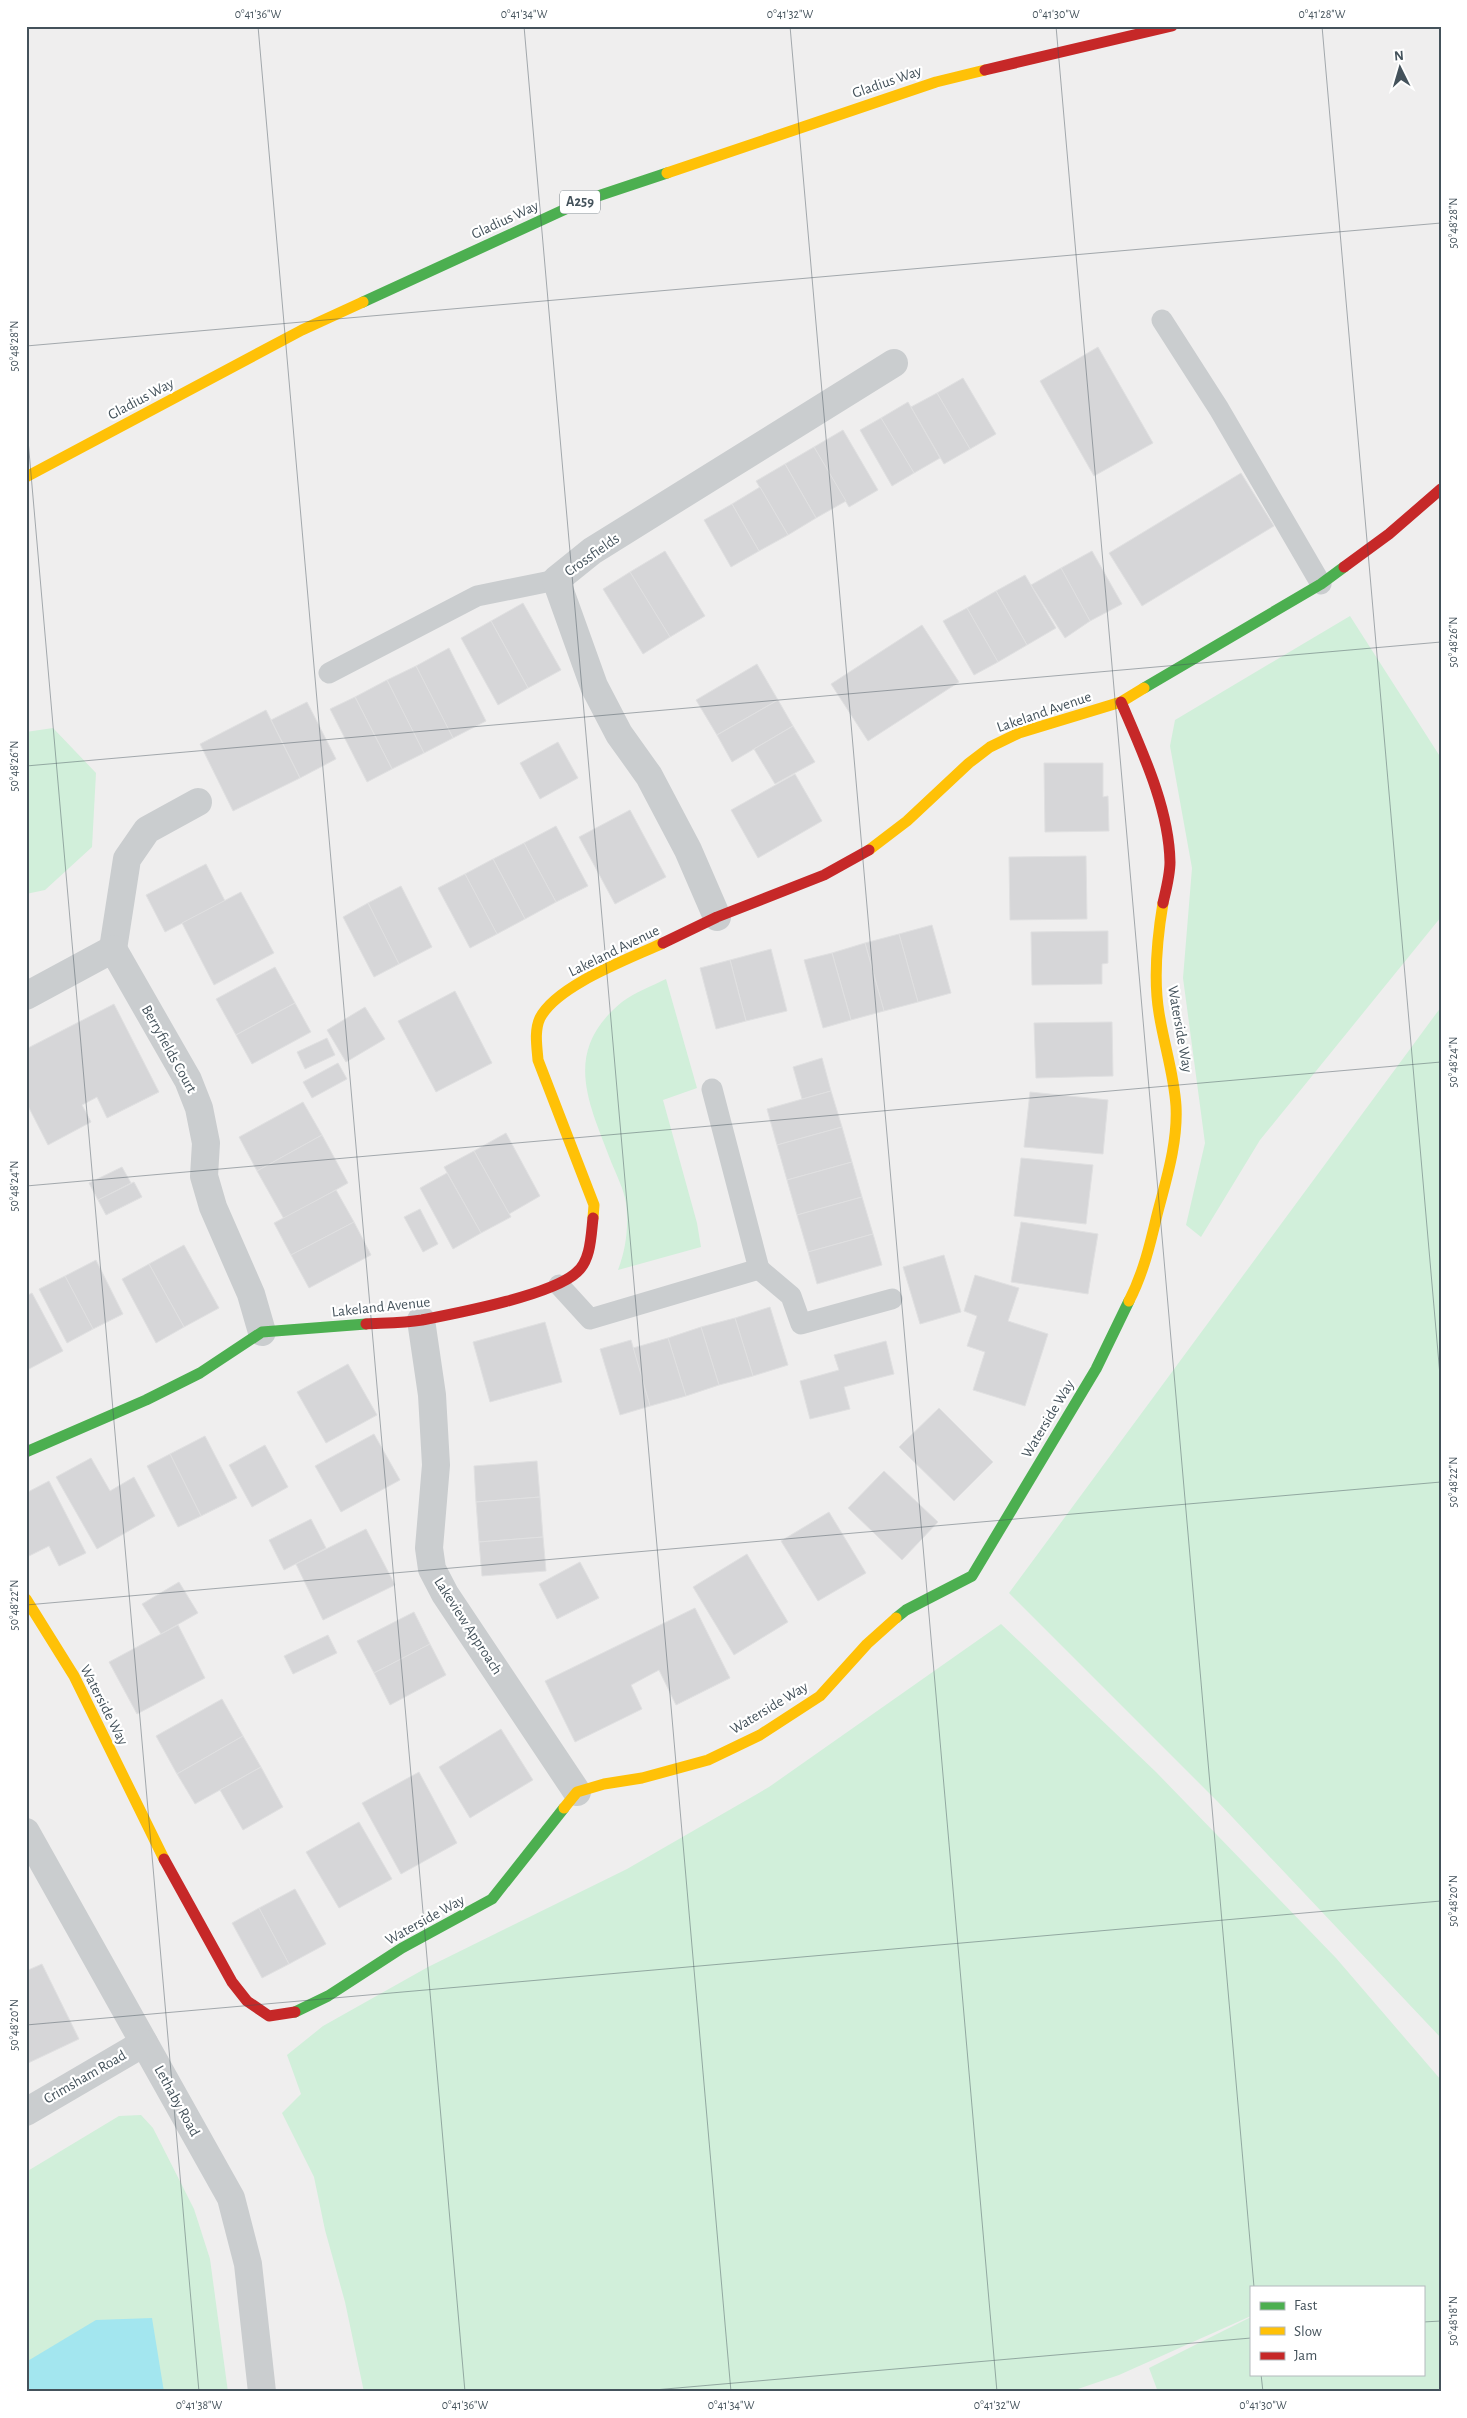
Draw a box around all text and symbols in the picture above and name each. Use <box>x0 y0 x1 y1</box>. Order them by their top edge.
text: 0°41'36"W <box>235 8 282 20</box>
text: 0°41'34"W <box>501 8 548 20</box>
text: 0°41'32"W <box>767 8 813 20</box>
text: 0°41'30"W <box>1032 8 1080 20</box>
text: 0°41'28"W <box>1298 8 1346 20</box>
north arrow <box>1374 42 1424 92</box>
text: N <box>1393 49 1404 63</box>
street label: Gladius Way <box>850 63 924 101</box>
road number: A259 <box>560 190 600 213</box>
text: 50°48'28"N <box>1447 197 1459 249</box>
street label: Gladius Way <box>469 198 541 242</box>
text: 50°48'28"N <box>8 320 20 372</box>
street label: Gladius Way <box>106 375 177 423</box>
street label: Crossfields <box>562 531 622 579</box>
text: 50°48'26"N <box>1447 617 1459 667</box>
street label: Lakeland Avenue <box>995 689 1093 735</box>
text: 50°48'26"N <box>8 741 20 791</box>
street label: Lakeland Avenue <box>566 923 662 979</box>
street label: Waterside Way <box>1165 984 1195 1074</box>
street label: Berryfields Court <box>139 1003 199 1096</box>
text: 50°48'24"N <box>1447 1036 1459 1088</box>
text: 50°48'24"N <box>8 1160 20 1212</box>
street label: Lakeland Avenue <box>331 1294 431 1320</box>
street label: Waterside Way <box>1019 1377 1077 1461</box>
text: 50°48'22"N <box>1447 1457 1459 1507</box>
street label: Lakeview Approach <box>431 1575 505 1677</box>
text: 50°48'22"N <box>8 1580 20 1630</box>
street label: Waterside Way <box>77 1662 131 1748</box>
street label: Waterside Way <box>727 1679 811 1737</box>
text: 50°48'20"N <box>1447 1875 1459 1927</box>
street label: Waterside Way <box>383 1892 468 1948</box>
text: 50°48'20"N <box>8 1999 20 2051</box>
street label: Crimsham Road <box>41 2047 129 2107</box>
street label: Lethaby Road <box>151 2063 203 2139</box>
legend <box>1250 2286 1424 2376</box>
text: 50°48'18"N <box>1447 2296 1459 2346</box>
text: Fast <box>1294 2298 1318 2313</box>
text: Slow <box>1294 2324 1322 2339</box>
text: Jam <box>1294 2348 1317 2363</box>
text: 0°41'38"W <box>176 2399 223 2411</box>
text: 0°41'36"W <box>442 2399 489 2411</box>
text: 0°41'34"W <box>708 2399 755 2411</box>
text: 0°41'32"W <box>974 2399 1020 2411</box>
text: 0°41'30"W <box>1239 2399 1287 2411</box>

